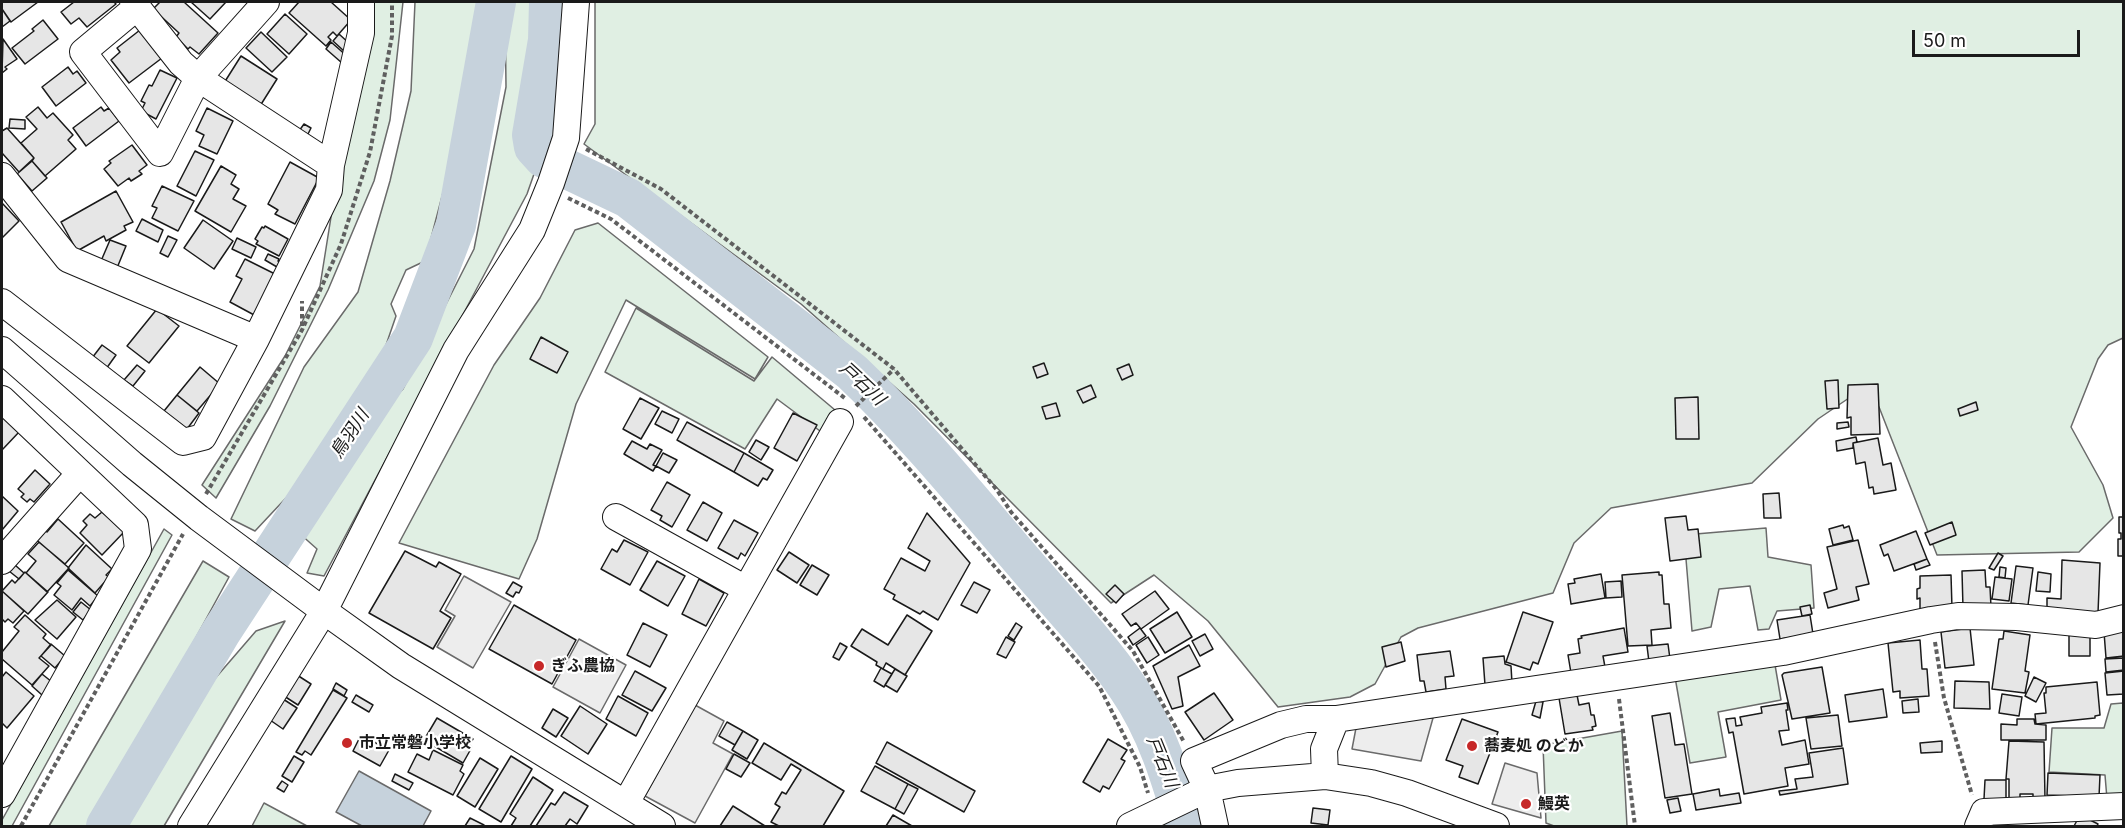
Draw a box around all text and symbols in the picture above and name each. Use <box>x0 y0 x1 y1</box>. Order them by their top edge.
scale bar <box>1915 18 2083 56</box>
text: 50 m <box>1923 30 1966 51</box>
water label: 戸石川 <box>835 358 889 410</box>
water label: 鳥羽川 <box>326 405 374 463</box>
place label: ぎふ農協 <box>551 656 615 676</box>
marker: ぎふ農協 <box>532 659 546 673</box>
place label: 市立常磐小学校 <box>359 733 471 753</box>
water label: 戸石川 <box>1142 733 1182 791</box>
marker: 市立常磐小学校 <box>340 736 354 750</box>
place label: 蕎麦処 のどか <box>1484 736 1584 756</box>
marker: 蕎麦処 のどか <box>1465 739 1479 753</box>
place label: 鰻英 <box>1538 794 1570 814</box>
marker: 鰻英 <box>1519 797 1533 811</box>

